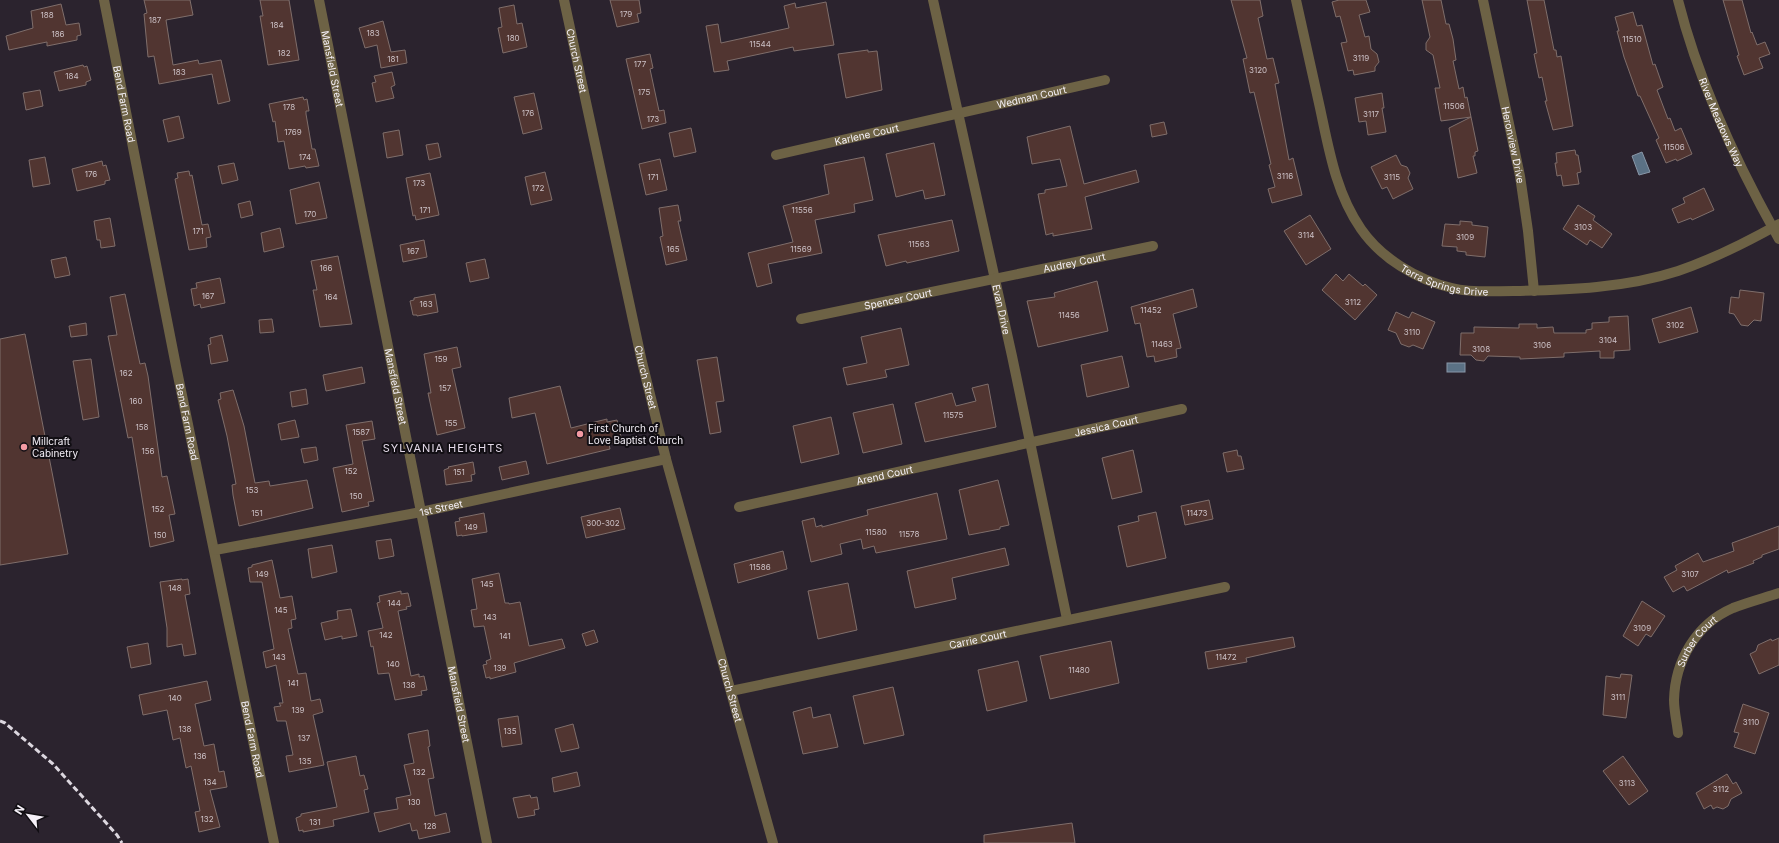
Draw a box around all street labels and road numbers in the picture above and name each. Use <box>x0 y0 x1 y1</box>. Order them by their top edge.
street label: Church Street <box>564 27 590 95</box>
street label: Mansfield Street <box>319 29 346 109</box>
street label: Bend Farm Road <box>111 64 138 144</box>
street label: River Meadows Way <box>1697 76 1746 169</box>
street label: Wedman Court <box>996 83 1068 110</box>
street label: Heronview Drive <box>1500 105 1527 184</box>
street label: Karlene Court <box>833 121 901 147</box>
street label: Audrey Court <box>1042 250 1107 275</box>
street label: Terra Springs Drive <box>1399 262 1489 297</box>
street label: Evan Drive <box>990 283 1013 336</box>
street label: Spencer Court <box>863 286 934 312</box>
street label: Church Street <box>633 344 660 411</box>
street label: Mansfield Street <box>383 347 410 426</box>
street label: Bend Farm Road <box>174 382 201 461</box>
street label: Jessica Court <box>1073 413 1140 439</box>
street label: Arend Court <box>855 463 915 487</box>
street label: 1st Street <box>418 497 464 518</box>
street label: Surber Court <box>1674 613 1720 669</box>
street label: Carrie Court <box>948 627 1008 651</box>
street label: Church Street <box>716 657 745 724</box>
street label: Mansfield Street <box>446 665 473 744</box>
street label: Bend Farm Road <box>239 700 266 779</box>

